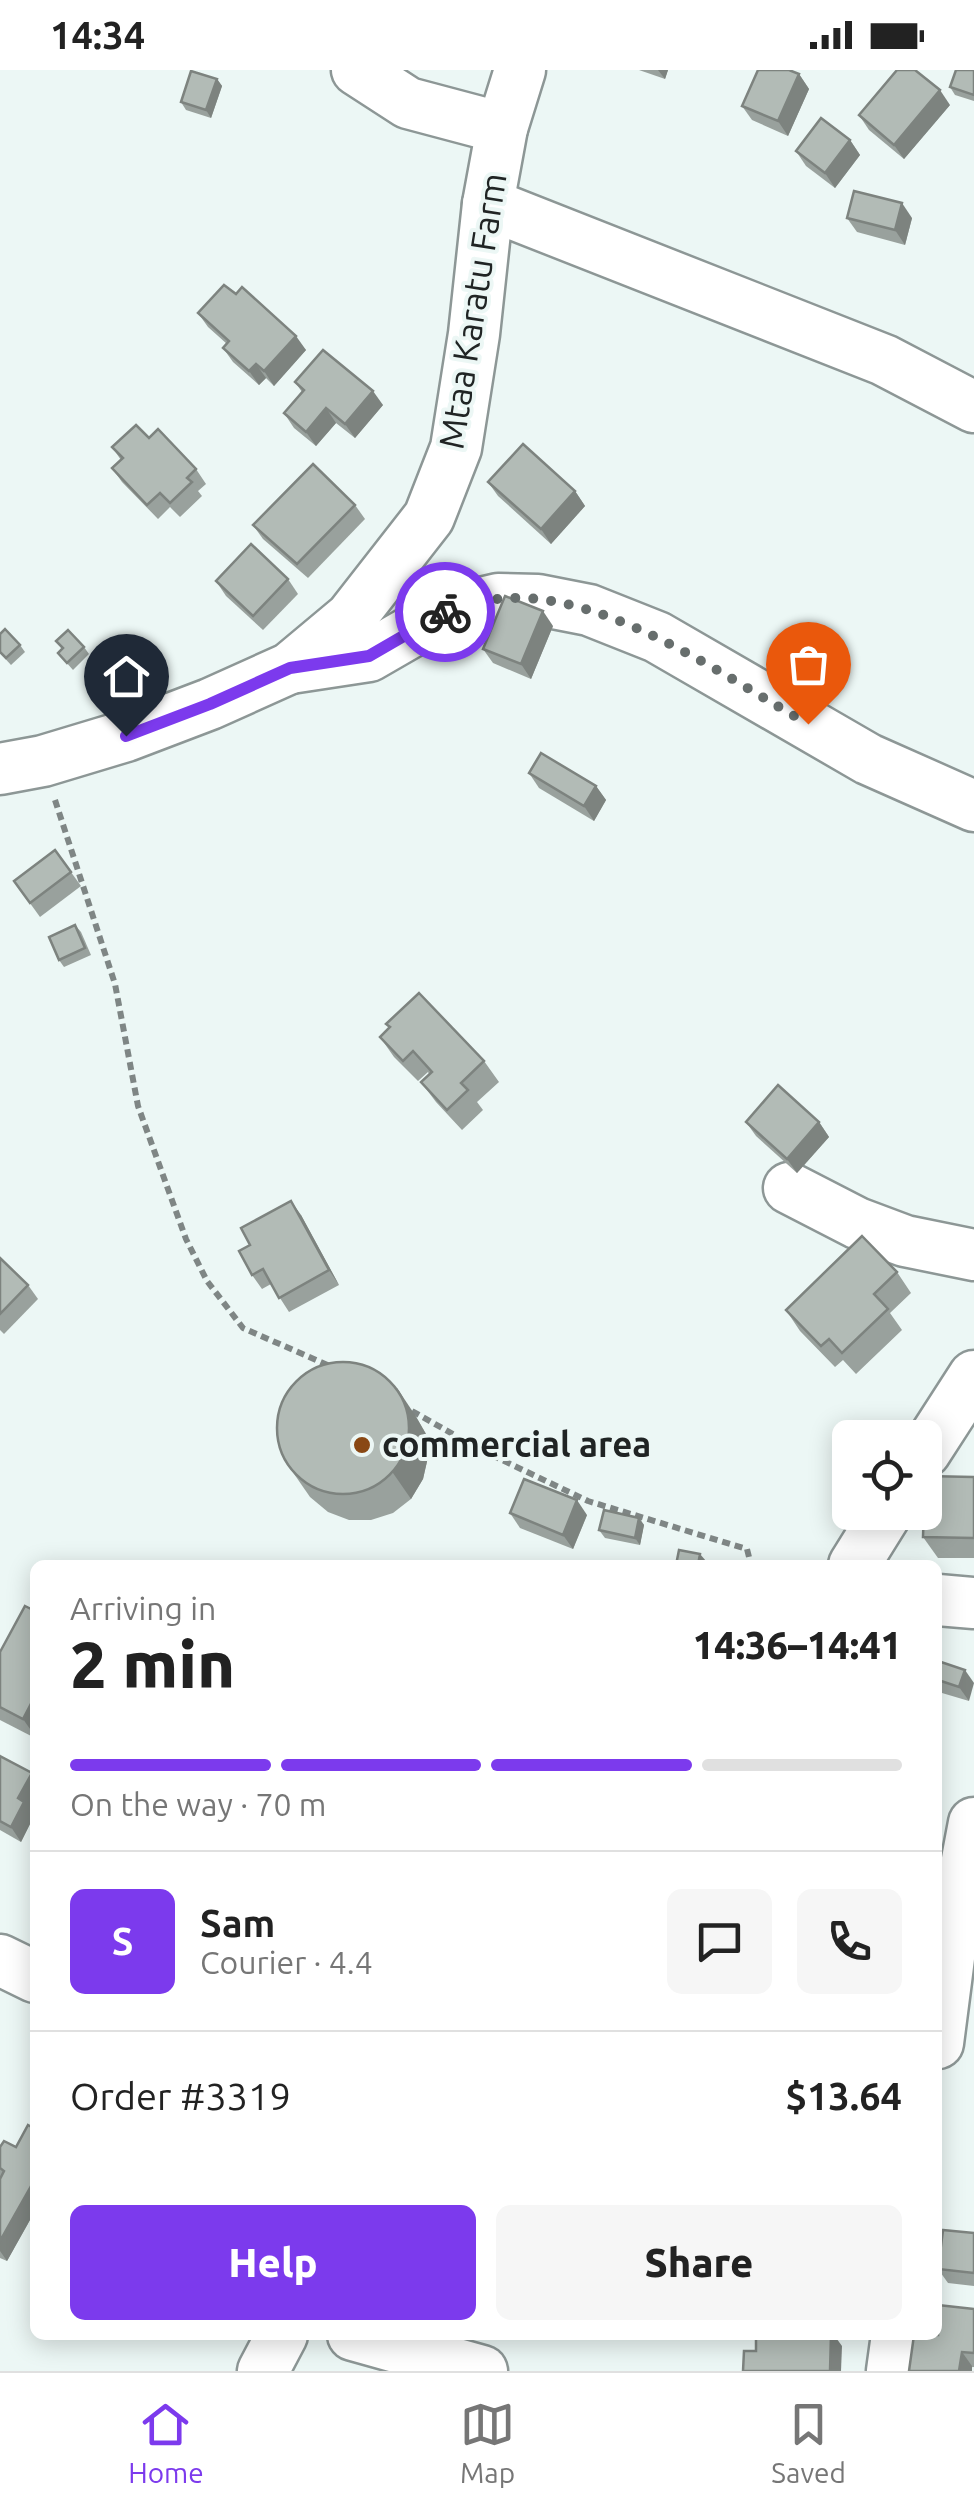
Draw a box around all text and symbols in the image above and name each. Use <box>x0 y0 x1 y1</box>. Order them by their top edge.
text: 14:34 <box>50 14 145 56</box>
street label: Mtaa Karatu Farm <box>430 170 514 452</box>
courier <box>395 562 495 662</box>
icon: bike <box>418 585 473 640</box>
pin <box>766 622 851 725</box>
pin <box>84 634 169 737</box>
icon: bag <box>781 637 836 692</box>
icon: home <box>99 649 154 704</box>
map controls <box>832 1420 942 1530</box>
button: locate <box>832 1420 942 1530</box>
place label: commercial area <box>382 1424 651 1464</box>
marker: commercial area <box>351 1434 373 1456</box>
text: Arriving in <box>70 1590 216 1626</box>
text: 14:36–14:41 <box>693 1624 902 1666</box>
text: 2 min <box>70 1627 235 1700</box>
text: On the way · 70 m <box>70 1786 326 1822</box>
button: chat <box>667 1889 772 1994</box>
button: phone <box>797 1889 902 1994</box>
text: Sam <box>200 1902 275 1944</box>
text: S <box>112 1920 133 1962</box>
text: Courier · 4.4 <box>200 1944 373 1980</box>
text: Order #3319 <box>70 2075 291 2117</box>
text: $13.64 <box>785 2075 902 2117</box>
button: Help <box>70 2205 476 2320</box>
button: Share <box>496 2205 902 2320</box>
tab: Home <box>128 2397 204 2488</box>
tab: Map <box>460 2397 515 2488</box>
tab: Saved <box>771 2397 846 2488</box>

